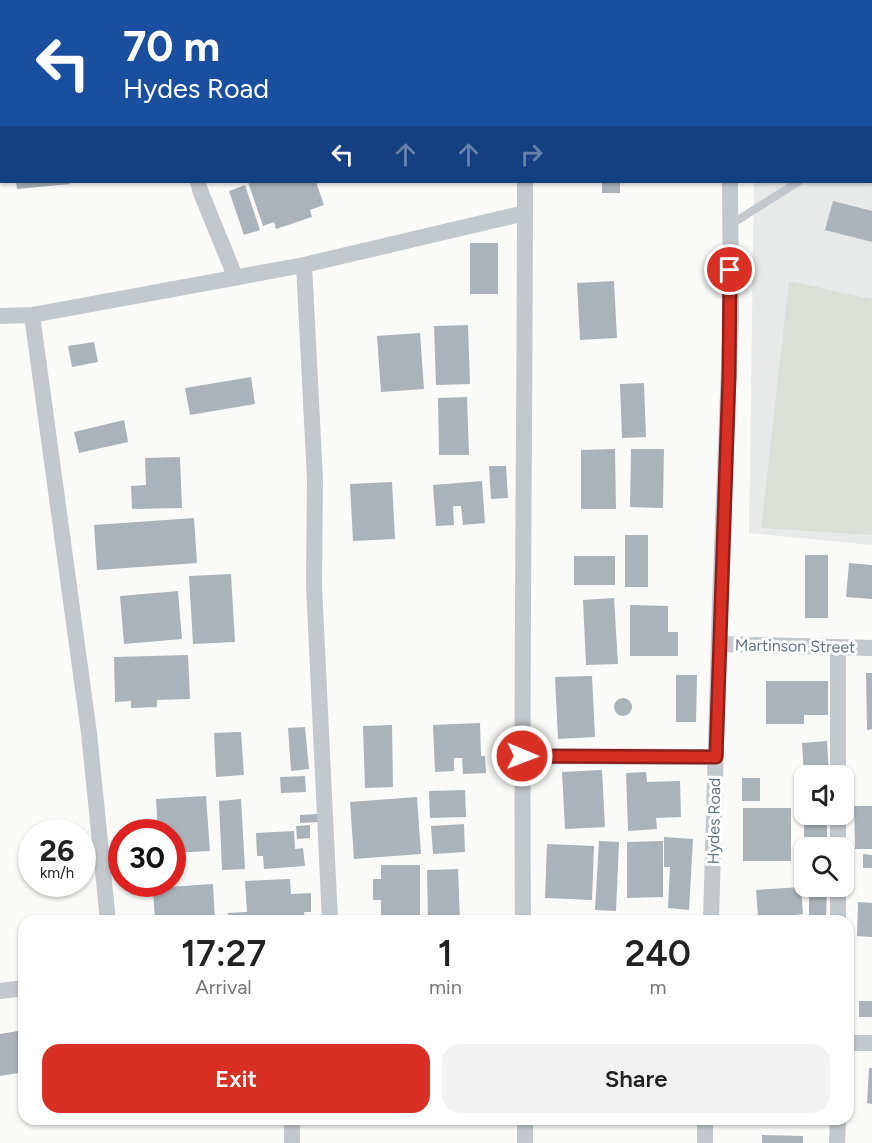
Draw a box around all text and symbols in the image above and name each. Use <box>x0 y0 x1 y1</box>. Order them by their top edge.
text: 70 m <box>123 21 220 72</box>
icon: left <box>24 24 102 102</box>
text: Hydes Road <box>123 72 269 105</box>
icon: left <box>326 138 359 171</box>
icon: ahead <box>389 138 422 171</box>
icon: ahead <box>452 138 485 171</box>
icon: right <box>515 138 548 171</box>
pin <box>704 244 755 295</box>
icon: arrive <box>713 253 746 286</box>
street label: Martinson Street <box>735 635 855 657</box>
position arrow <box>490 724 554 788</box>
map controls <box>794 765 854 897</box>
button: sound <box>794 765 854 825</box>
street label: Hydes Road <box>704 778 724 864</box>
speed limit sign: 30 <box>108 819 186 897</box>
text: 26 <box>40 832 74 869</box>
button: search <box>794 837 854 897</box>
text: km/h <box>40 864 74 882</box>
text: 17:27 <box>181 932 266 975</box>
text: 1 <box>438 932 453 975</box>
text: 240 <box>625 932 691 975</box>
text: Arrival <box>195 975 252 999</box>
text: min <box>429 975 462 999</box>
text: m <box>649 975 666 999</box>
button: Exit <box>42 1044 430 1113</box>
button: Share <box>442 1044 830 1113</box>

